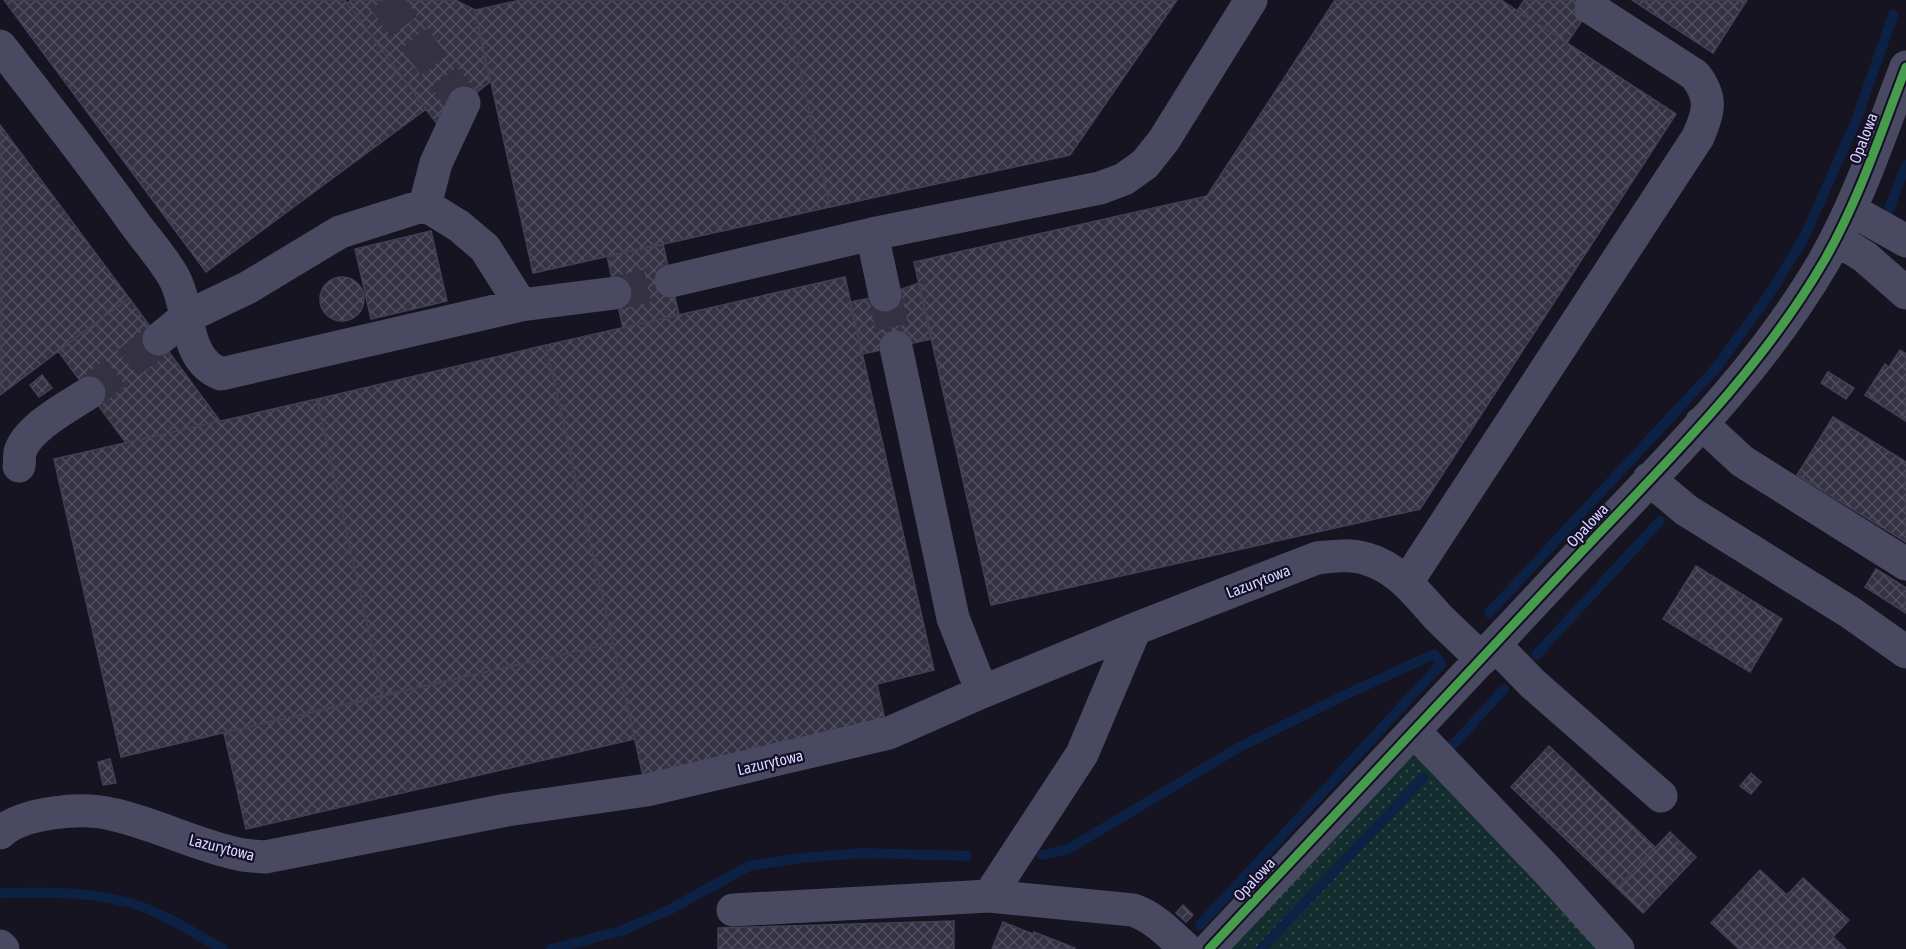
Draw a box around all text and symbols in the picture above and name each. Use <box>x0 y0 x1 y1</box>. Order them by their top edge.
street label: Opalowa <box>1845 110 1882 166</box>
street label: Opalowa <box>1562 500 1612 551</box>
street label: Lazurytowa <box>1223 561 1293 602</box>
street label: Lazurytowa <box>735 746 805 779</box>
street label: Lazurytowa <box>187 830 257 865</box>
street label: Opalowa <box>1229 854 1279 905</box>

